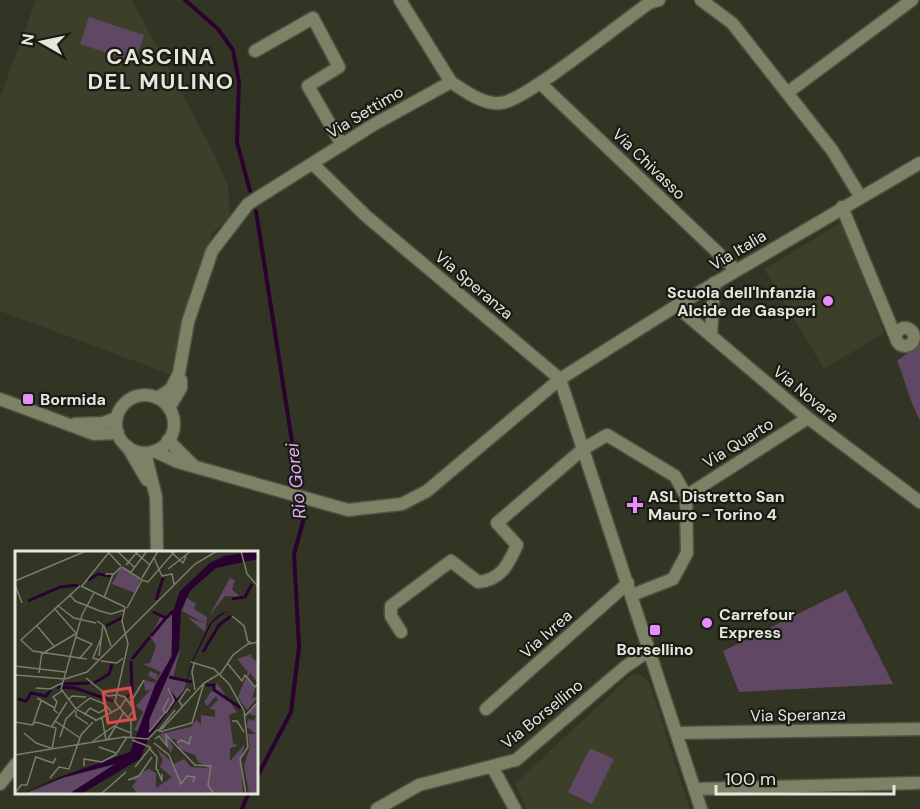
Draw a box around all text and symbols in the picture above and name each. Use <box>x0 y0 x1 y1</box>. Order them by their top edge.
north arrow <box>12 12 72 72</box>
text: N <box>16 32 39 47</box>
district label: CASCINA DEL MULINO <box>88 42 234 96</box>
street label: Via Settimo <box>323 81 407 143</box>
street label: Via Chivasso <box>608 124 690 204</box>
street label: Via Italia <box>706 225 770 275</box>
street label: Via Speranza <box>431 246 517 324</box>
place label: Scuola dell'Infanzia Alcide de Gasperi <box>667 282 816 321</box>
marker: Scuola dell'Infanzia Alcide de Gasperi <box>821 294 835 308</box>
street label: Via Novara <box>769 361 843 427</box>
place label: Bormida <box>40 389 106 410</box>
marker: Bormida <box>21 392 35 406</box>
street label: Via Quarto <box>699 413 777 473</box>
water label: Rio Gorei <box>280 441 312 520</box>
place label: ASL Distretto San Mauro - Torino 4 <box>648 486 785 525</box>
marker: ASL Distretto San Mauro - Torino 4 <box>626 496 644 514</box>
inset map <box>15 551 258 794</box>
place label: Carrefour Express <box>719 604 795 643</box>
street label: Via Ivrea <box>516 605 576 663</box>
marker: Carrefour Express <box>700 616 714 630</box>
marker: Borsellino <box>648 623 662 637</box>
place label: Borsellino <box>616 639 694 660</box>
street label: Via Borsellino <box>497 675 587 753</box>
street label: Via Speranza <box>750 704 846 726</box>
scale bar <box>716 758 894 796</box>
text: 100 m <box>725 767 776 791</box>

